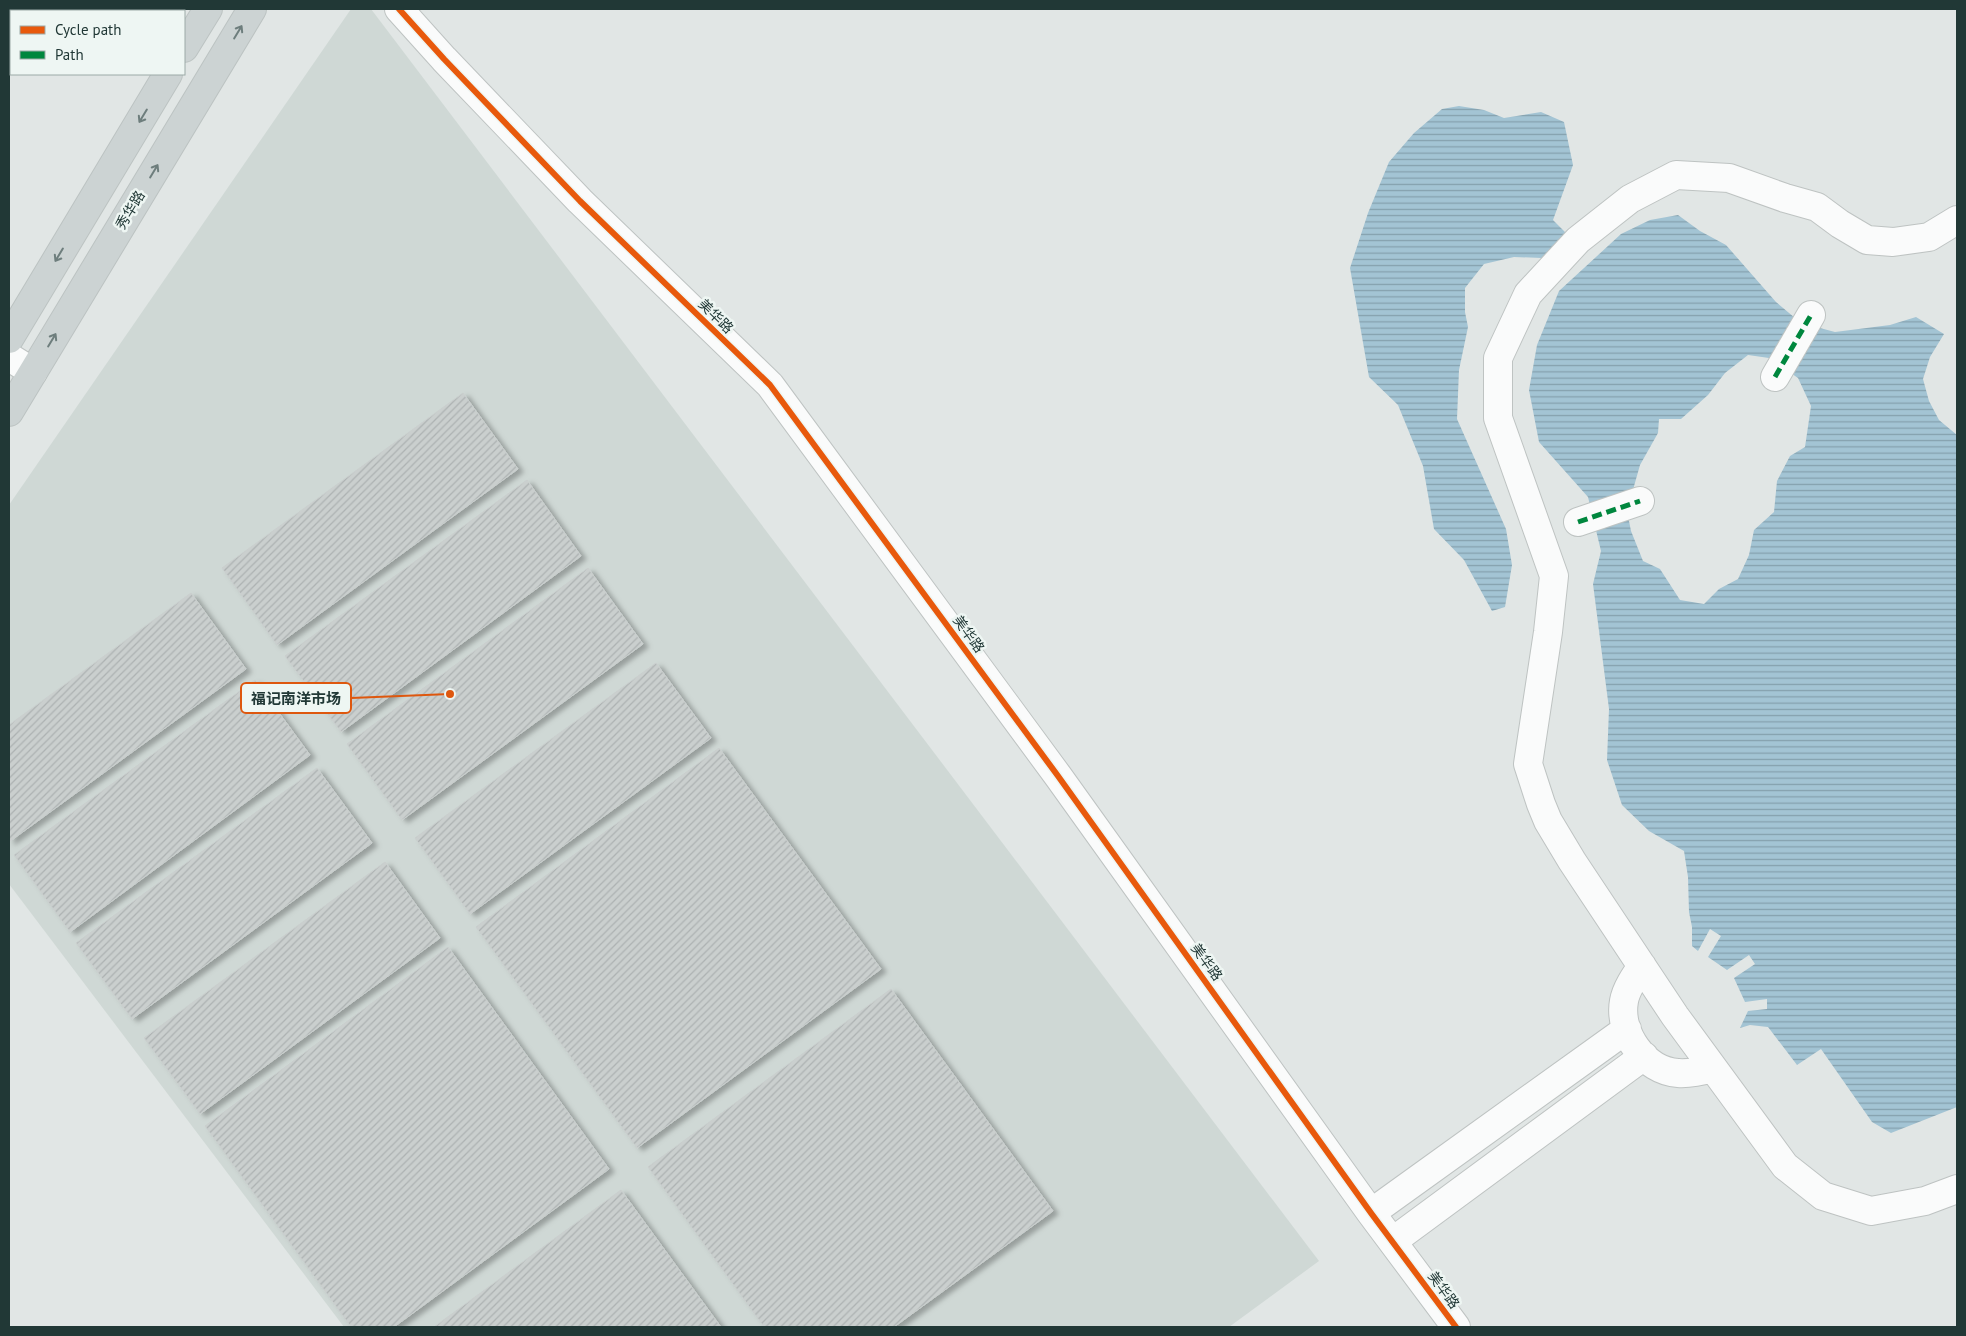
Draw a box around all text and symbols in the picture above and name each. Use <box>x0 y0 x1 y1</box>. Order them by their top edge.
legend <box>10 10 185 75</box>
text: Cycle path <box>55 20 121 39</box>
one-way arrow <box>234 26 244 40</box>
text: Path <box>55 45 84 64</box>
one-way arrow <box>138 108 148 122</box>
one-way arrow <box>150 165 160 179</box>
street label: 秀华路 <box>111 187 149 233</box>
one-way arrow <box>54 247 64 261</box>
street label: 美华路 <box>695 295 737 337</box>
one-way arrow <box>47 334 57 348</box>
street label: 美华路 <box>949 612 989 656</box>
callout: 福记南洋市场 <box>241 683 351 713</box>
text: 福记南洋市场 <box>251 689 341 708</box>
street label: 美华路 <box>1187 940 1227 984</box>
street label: 美华路 <box>1424 1268 1464 1312</box>

